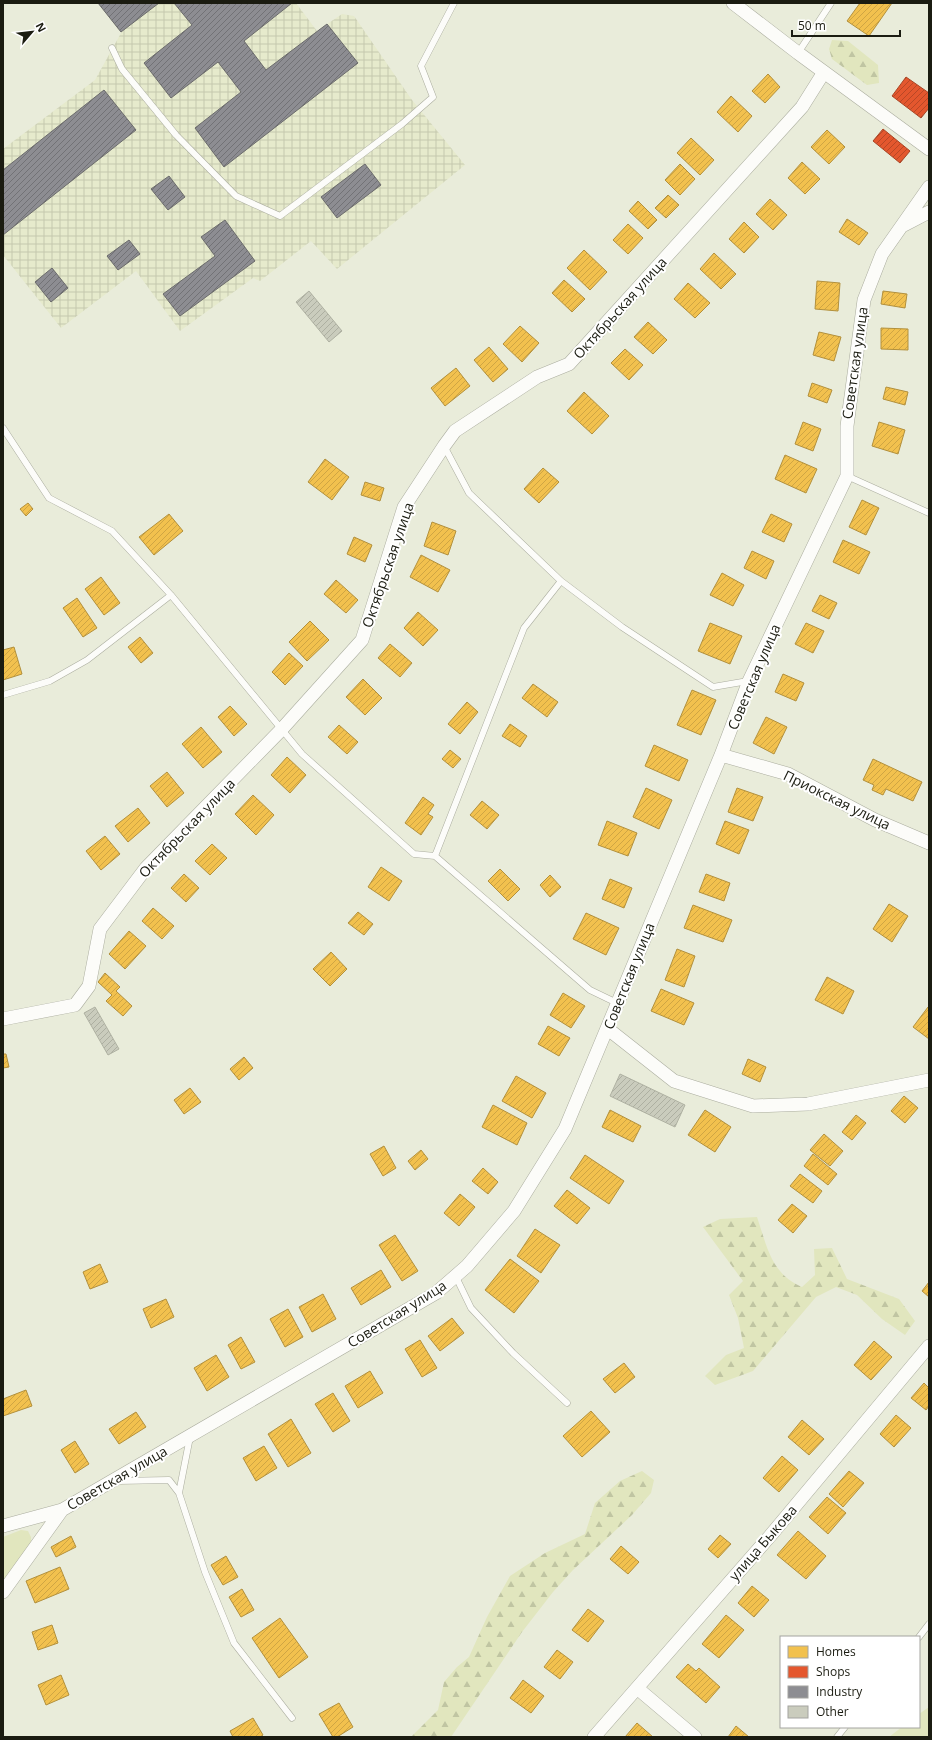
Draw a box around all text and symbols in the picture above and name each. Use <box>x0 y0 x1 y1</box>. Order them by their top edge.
north arrow <box>12 12 52 52</box>
scale bar <box>792 12 900 38</box>
text: 50 m <box>798 17 826 34</box>
text: N <box>33 20 50 35</box>
street label: Октябрьская улица <box>569 253 671 363</box>
street label: Советская улица <box>837 306 872 420</box>
street label: Октябрьская улица <box>357 500 418 630</box>
street label: Советская улица <box>723 621 784 733</box>
street label: Приокская улица <box>781 765 894 834</box>
street label: Октябрьская улица <box>134 774 239 881</box>
street label: Советская улица <box>599 920 659 1032</box>
street label: Советская улица <box>344 1275 450 1352</box>
street label: Советская улица <box>63 1441 171 1514</box>
street label: улица Быкова <box>724 1501 801 1585</box>
legend <box>780 1636 920 1728</box>
text: Homes <box>816 1643 856 1660</box>
text: Shops <box>816 1663 851 1680</box>
text: Industry <box>816 1683 863 1700</box>
text: Other <box>816 1703 849 1720</box>

